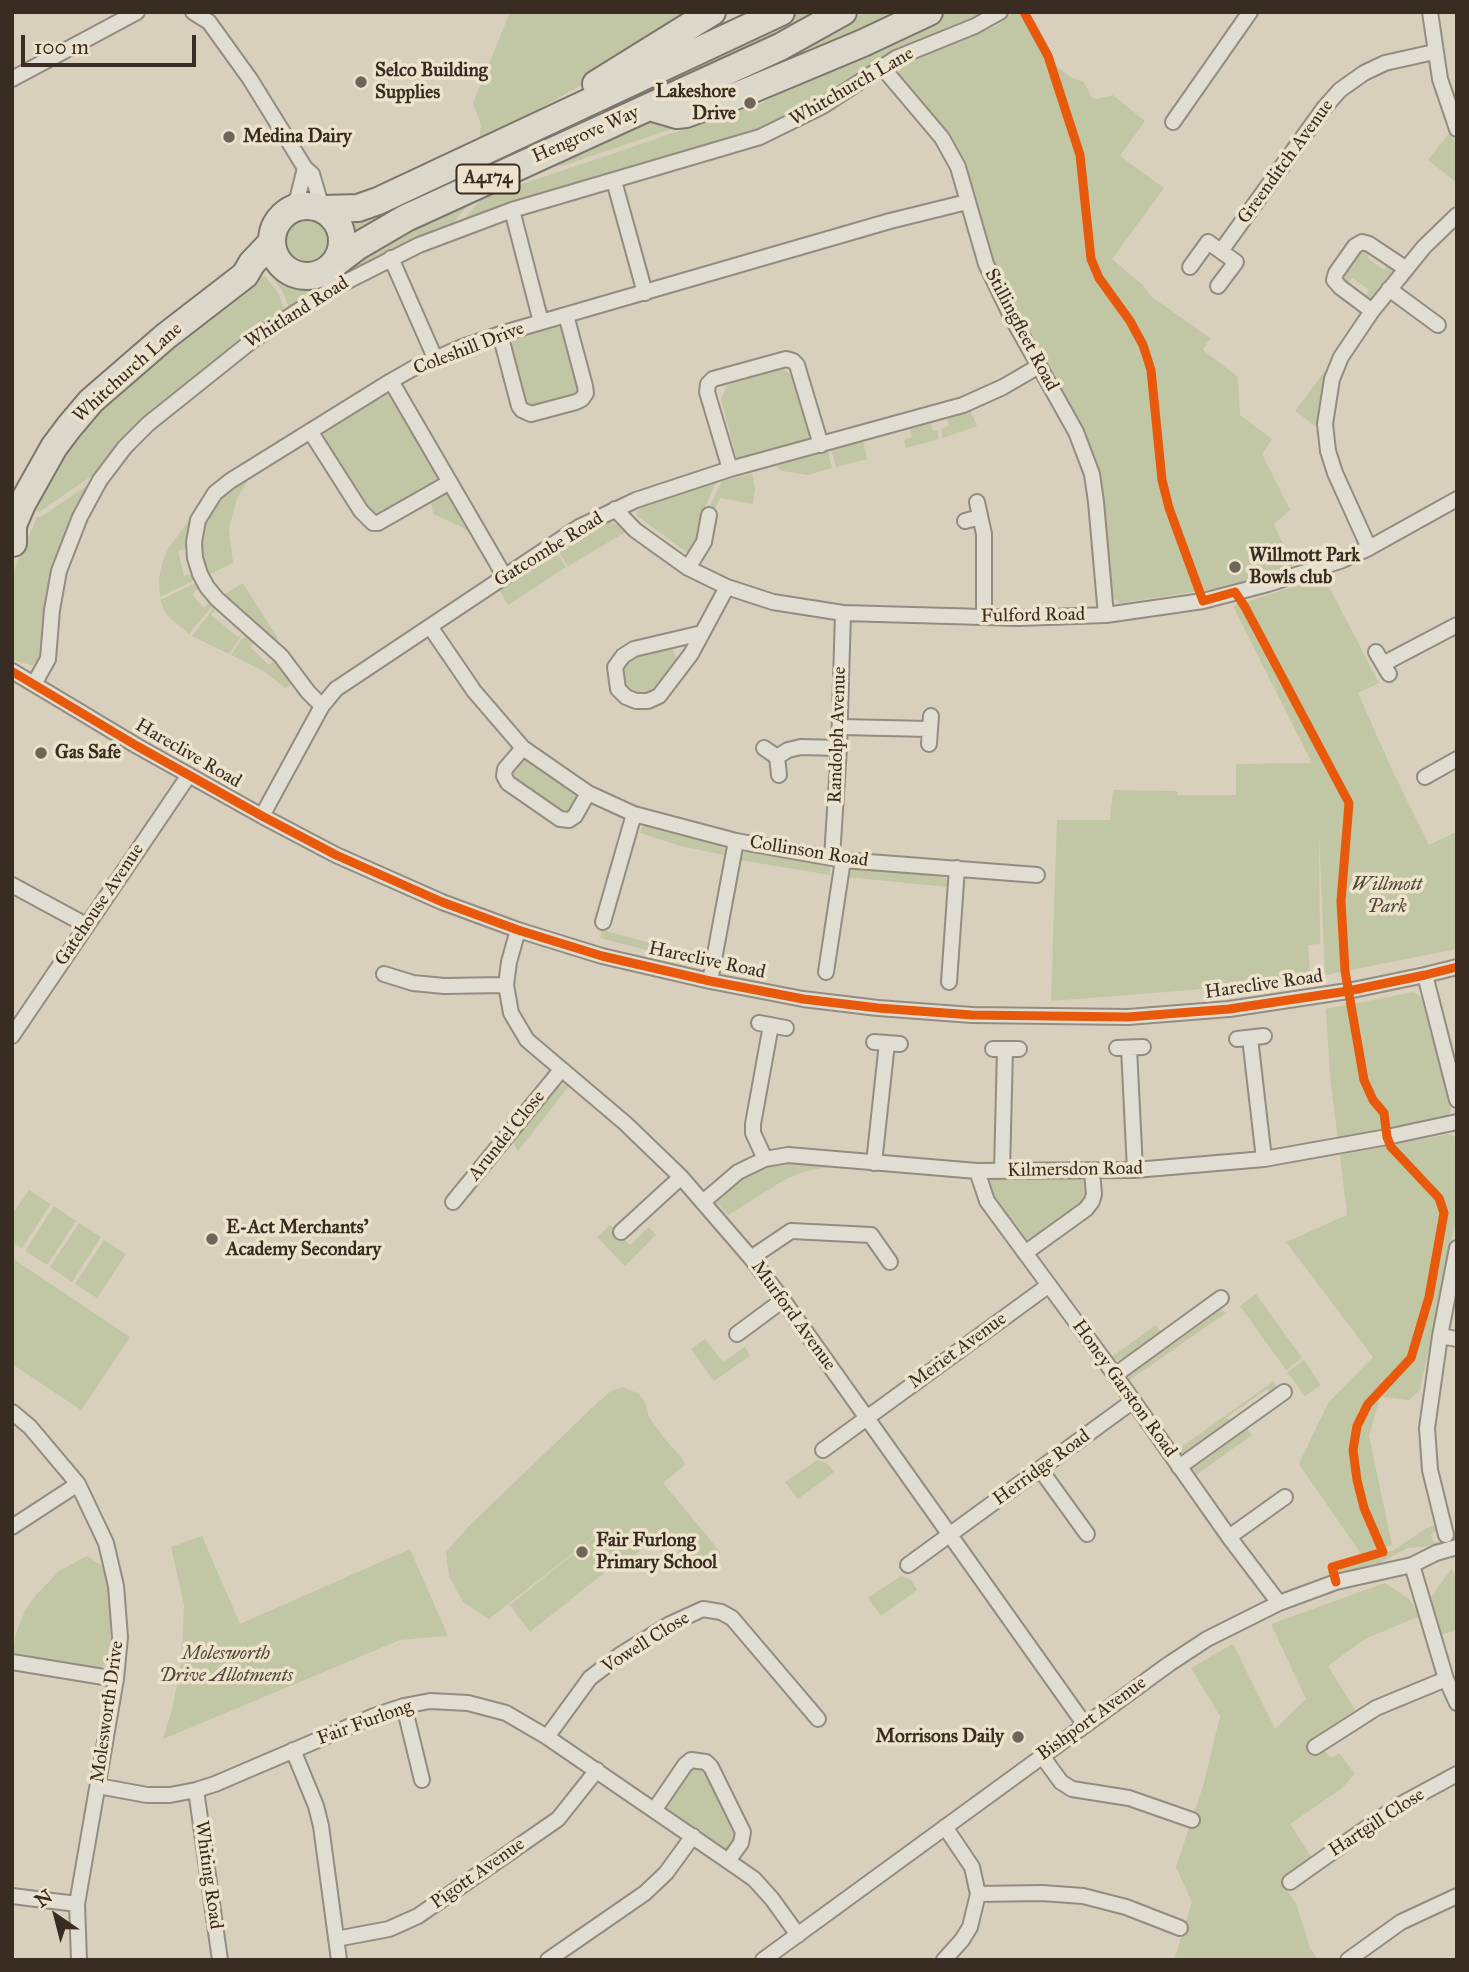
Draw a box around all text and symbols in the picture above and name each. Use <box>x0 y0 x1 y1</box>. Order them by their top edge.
scale bar <box>24 21 200 65</box>
text: 100 m <box>34 34 89 60</box>
street label: Whitchurch Lane <box>786 42 918 132</box>
place label: Selco Building Supplies <box>375 60 488 104</box>
marker: Selco Building Supplies <box>353 74 369 90</box>
place label: Lakeshore Drive <box>655 81 736 125</box>
marker: Lakeshore Drive <box>742 95 758 111</box>
street label: Greenditch Avenue <box>1233 95 1339 229</box>
street label: Hengrove Way <box>529 101 643 169</box>
place label: Medina Dairy <box>243 126 352 148</box>
marker: Medina Dairy <box>221 129 237 145</box>
road number: A4174 <box>456 164 520 194</box>
street label: Stillingfleet Road <box>979 265 1063 395</box>
street label: Whitland Road <box>241 272 353 354</box>
street label: Coleshill Drive <box>410 317 528 381</box>
street label: Whitchurch Lane <box>69 318 187 428</box>
street label: Gatcombe Road <box>490 508 608 592</box>
place label: Willmott Park Bowls club <box>1249 545 1360 589</box>
marker: Willmott Park Bowls club <box>1227 559 1243 575</box>
street label: Fulford Road <box>981 604 1085 628</box>
street label: Randolph Avenue <box>824 666 852 804</box>
street label: Hareclive Road <box>131 714 245 794</box>
place label: Gas Safe <box>55 742 121 764</box>
marker: Gas Safe <box>33 745 49 761</box>
street label: Collinson Road <box>748 831 870 873</box>
street label: Gatehouse Avenue <box>51 839 149 971</box>
park label: Willmott Park <box>1352 874 1422 918</box>
street label: Hareclive Road <box>646 937 768 985</box>
street label: Hareclive Road <box>1204 965 1324 1005</box>
street label: Arundel Close <box>464 1086 550 1186</box>
street label: Kilmersdon Road <box>1007 1157 1143 1183</box>
place label: E-Act Merchants' Academy Secondary <box>226 1217 381 1261</box>
marker: E-Act Merchants' Academy Secondary <box>204 1231 220 1247</box>
street label: Murford Avenue <box>745 1257 841 1375</box>
street label: Meriet Avenue <box>905 1308 1011 1394</box>
street label: Honey Garston Road <box>1066 1316 1182 1462</box>
street label: Herridge Road <box>989 1425 1095 1511</box>
place label: Fair Furlong Primary School <box>596 1530 717 1574</box>
marker: Fair Furlong Primary School <box>574 1544 590 1560</box>
street label: Vowell Close <box>598 1607 694 1679</box>
street label: Molesworth Drive <box>87 1639 129 1785</box>
park label: Molesworth Drive Allotments <box>159 1643 293 1687</box>
street label: Bishport Avenue <box>1033 1672 1151 1766</box>
street label: Fair Furlong <box>314 1695 416 1751</box>
place label: Morrisons Daily <box>876 1726 1004 1748</box>
marker: Morrisons Daily <box>1010 1729 1026 1745</box>
street label: Hartgill Close <box>1325 1784 1429 1862</box>
street label: Whiting Road <box>189 1819 227 1931</box>
street label: Pigott Avenue <box>427 1833 529 1915</box>
north arrow <box>21 1881 91 1951</box>
text: N <box>30 1884 57 1912</box>

